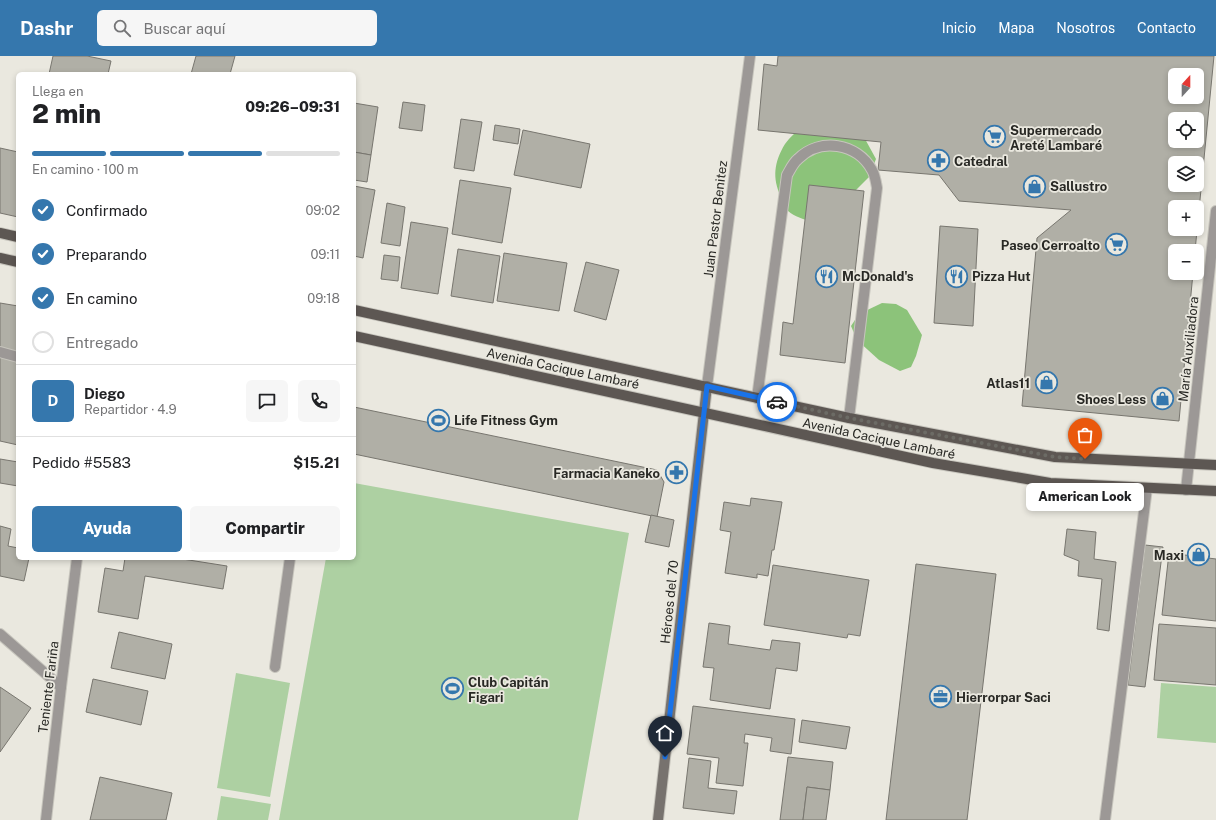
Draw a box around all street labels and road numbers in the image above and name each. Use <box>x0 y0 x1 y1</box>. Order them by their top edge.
street label: Juan Pastor Benitez <box>701 160 730 278</box>
street label: María Auxiliadora <box>1175 296 1201 403</box>
street label: Avenida Cacique Lambaré <box>485 345 641 392</box>
street label: Avenida Cacique Lambaré <box>801 415 957 462</box>
street label: Héroes del 70 <box>658 559 681 645</box>
street label: Teniente Fariña <box>35 640 62 734</box>

